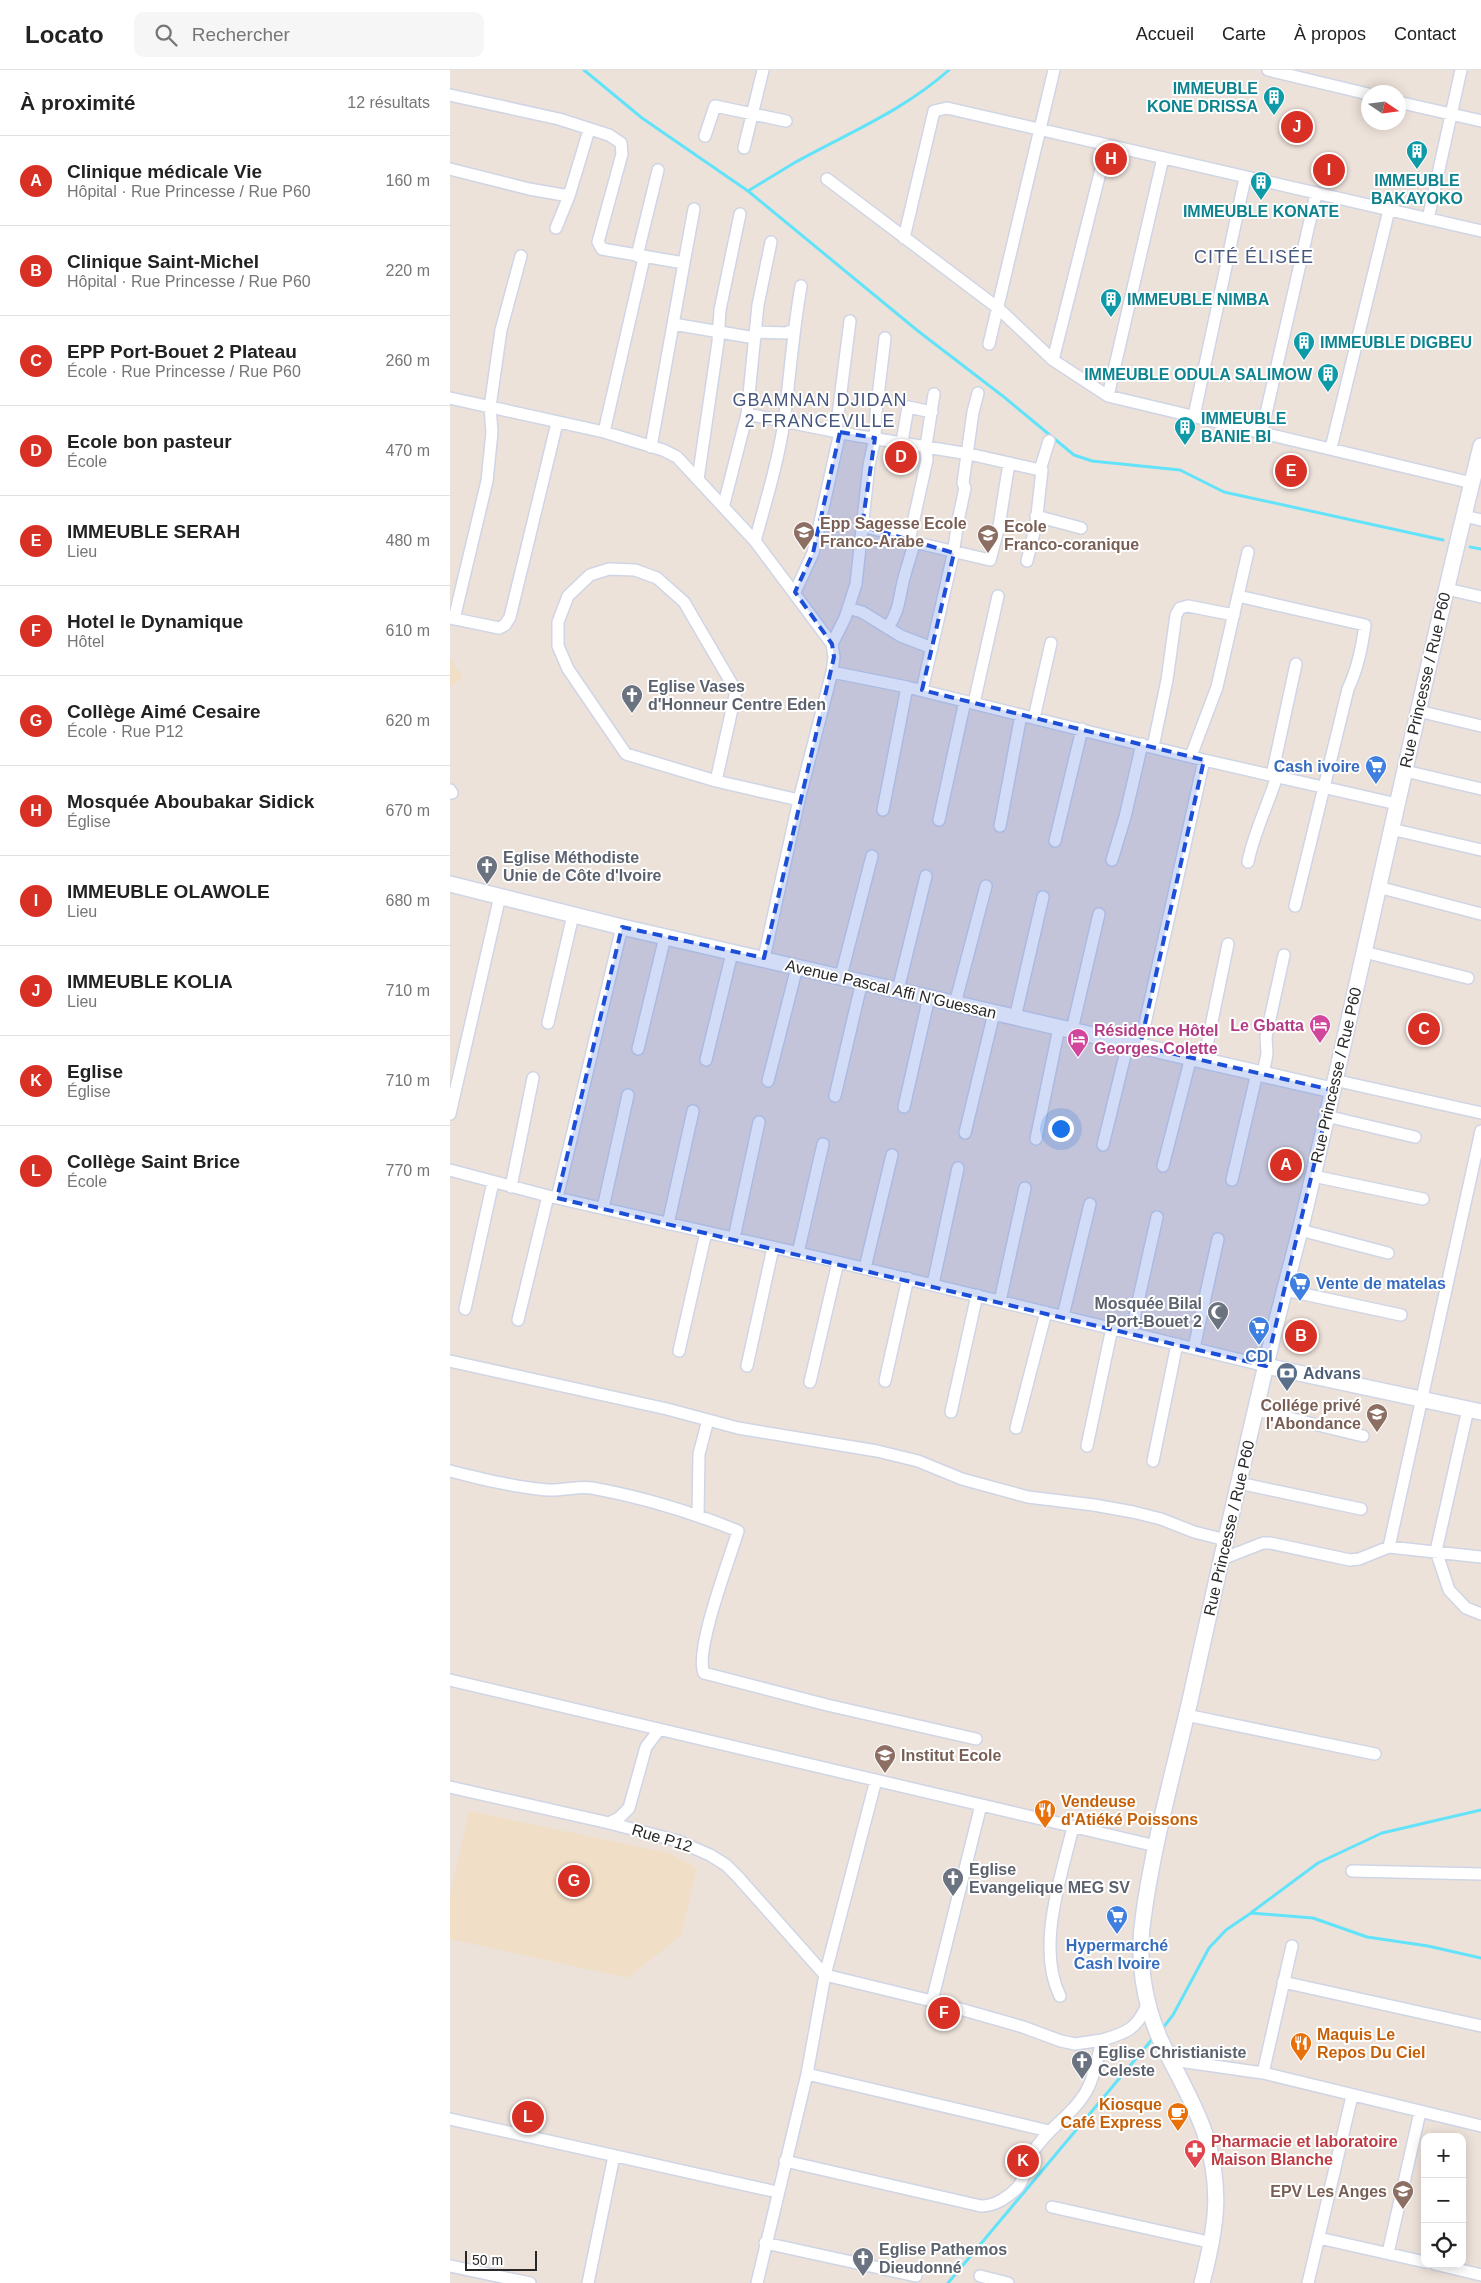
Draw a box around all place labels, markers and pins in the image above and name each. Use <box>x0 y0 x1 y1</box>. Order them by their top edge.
place label: IMMEUBLE KONE DRISSA <box>1147 80 1258 115</box>
building icon: IMMEUBLE KONE DRISSA <box>1262 85 1286 116</box>
pin: J <box>1281 108 1313 146</box>
building icon: IMMEUBLE BAKAYOKO <box>1405 139 1429 170</box>
pin: H <box>1095 140 1127 178</box>
pin: I <box>1313 151 1345 189</box>
building icon: IMMEUBLE KONATE <box>1249 170 1273 201</box>
place label: IMMEUBLE BAKAYOKO <box>1371 172 1463 207</box>
place label: IMMEUBLE KONATE <box>1183 203 1339 220</box>
building icon: IMMEUBLE NIMBA <box>1099 287 1123 318</box>
place label: IMMEUBLE NIMBA <box>1127 291 1270 308</box>
building icon: IMMEUBLE DIGBEU <box>1292 330 1316 361</box>
place label: IMMEUBLE DIGBEU <box>1320 334 1472 351</box>
building icon: IMMEUBLE ODULA SALIMOW <box>1316 362 1340 393</box>
place label: IMMEUBLE ODULA SALIMOW <box>1084 366 1313 383</box>
place label: IMMEUBLE BANIE BI <box>1201 410 1287 445</box>
building icon: IMMEUBLE BANIE BI <box>1173 415 1197 446</box>
pin: D <box>885 438 917 476</box>
pin: E <box>1275 452 1307 490</box>
place label: Epp Sagesse Ecole Franco-Arabe <box>820 515 967 550</box>
place label: Ecole Franco-coranique <box>1004 518 1139 553</box>
school or university icon: Epp Sagesse Ecole Franco-Arabe <box>792 520 816 551</box>
school or university icon: Ecole Franco-coranique <box>976 523 1000 554</box>
place label: Eglise Vases d'Honneur Centre Eden <box>648 678 826 713</box>
church icon: Eglise Vases d'Honneur Centre Eden <box>620 683 644 714</box>
supermarket icon: Cash ivoire <box>1364 754 1388 785</box>
place label: Cash ivoire <box>1274 758 1360 775</box>
place label: Eglise Méthodiste Unie de Côte d'Ivoire <box>503 849 662 884</box>
church icon: Eglise Méthodiste Unie de Côte d'Ivoire <box>475 854 499 885</box>
pin: C <box>1408 1010 1440 1048</box>
hotel icon: Le Gbatta <box>1308 1013 1332 1044</box>
place label: Le Gbatta <box>1230 1017 1304 1034</box>
place label: Résidence Hôtel Georges Colette <box>1094 1022 1218 1057</box>
hotel icon: Résidence Hôtel Georges Colette <box>1066 1027 1090 1058</box>
pin: A <box>1270 1146 1302 1184</box>
supermarket icon: Vente de matelas <box>1288 1271 1312 1302</box>
place label: Vente de matelas <box>1316 1275 1446 1292</box>
place label: Mosquée Bilal Port-Bouet 2 <box>1094 1295 1202 1330</box>
mosque icon: Mosquée Bilal Port-Bouet 2 <box>1206 1300 1230 1331</box>
supermarket icon: CDI <box>1247 1315 1271 1346</box>
pin: B <box>1285 1317 1317 1355</box>
place label: CDI <box>1245 1348 1273 1365</box>
bank icon: Advans <box>1275 1361 1299 1392</box>
place label: Advans <box>1303 1365 1361 1382</box>
place label: Collége privé l'Abondance <box>1261 1397 1361 1432</box>
school or university icon: Collége privé l'Abondance <box>1365 1402 1389 1433</box>
school or university icon: Institut Ecole <box>873 1743 897 1774</box>
place label: Institut Ecole <box>901 1747 1002 1764</box>
place label: Vendeuse d'Atiéké Poissons <box>1061 1793 1198 1828</box>
restaurant icon: Vendeuse d'Atiéké Poissons <box>1033 1798 1057 1829</box>
place label: Eglise Evangelique MEG SV <box>969 1861 1130 1896</box>
pin: G <box>558 1862 590 1900</box>
church icon: Eglise Evangelique MEG SV <box>941 1866 965 1897</box>
supermarket icon: Hypermarché Cash Ivoire <box>1105 1904 1129 1935</box>
place label: Hypermarché Cash Ivoire <box>1066 1937 1168 1972</box>
pin: F <box>928 1994 960 2032</box>
place label: Maquis Le Repos Du Ciel <box>1317 2026 1425 2061</box>
restaurant icon: Maquis Le Repos Du Ciel <box>1289 2031 1313 2062</box>
place label: Eglise Christianiste Celeste <box>1098 2044 1247 2079</box>
church icon: Eglise Christianiste Celeste <box>1070 2049 1094 2080</box>
place label: Kiosque Café Express <box>1061 2096 1162 2131</box>
pin: L <box>512 2098 544 2136</box>
cafe icon: Kiosque Café Express <box>1166 2101 1190 2132</box>
place label: Pharmacie et laboratoire Maison Blanche <box>1211 2133 1398 2168</box>
pharmacy icon: Pharmacie et laboratoire Maison Blanche <box>1183 2138 1207 2169</box>
pin: K <box>1007 2142 1039 2180</box>
school or university icon: EPV Les Anges <box>1391 2179 1415 2210</box>
place label: EPV Les Anges <box>1270 2183 1387 2200</box>
place label: Eglise Pathemos Dieudonné <box>879 2241 1007 2276</box>
church icon: Eglise Pathemos Dieudonné <box>851 2246 875 2277</box>

